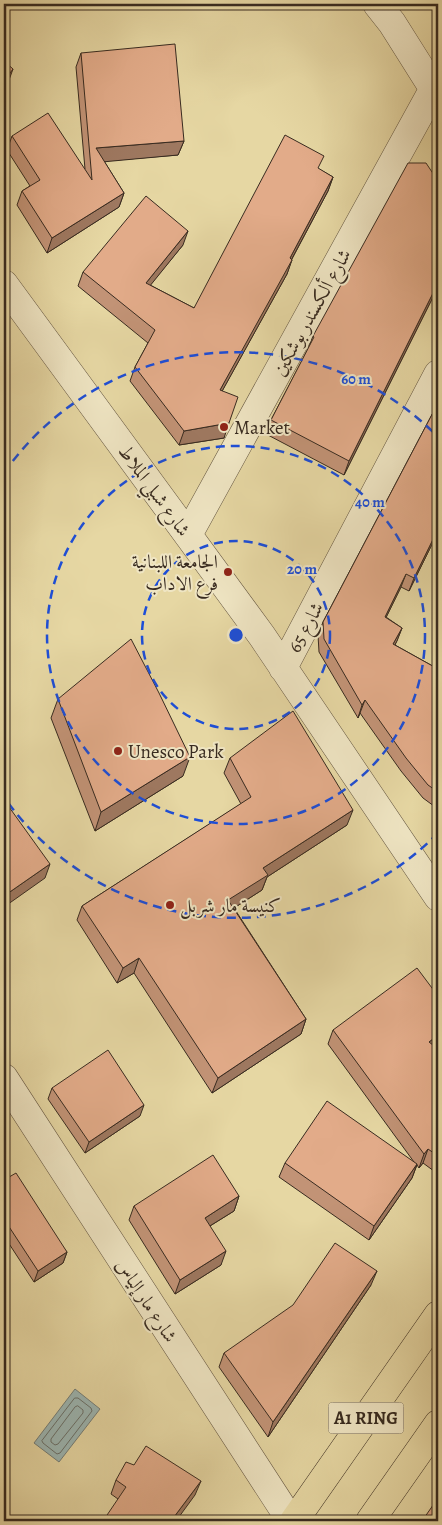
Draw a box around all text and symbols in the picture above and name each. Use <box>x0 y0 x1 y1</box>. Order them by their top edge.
street label: شارع ألكسندر بوشكين <box>266 244 359 382</box>
text: 60 m <box>341 369 371 389</box>
place label: Market <box>234 415 290 441</box>
marker: Market <box>218 421 230 433</box>
street label: شارع شبلي الملاط <box>108 439 196 545</box>
text: 40 m <box>355 492 385 512</box>
place label: الجامعة اللبنانية فرع الاداب <box>132 549 218 599</box>
text: 20 m <box>287 559 317 579</box>
marker: الجامعة اللبنانية فرع الاداب <box>222 566 234 578</box>
street label: شارع 65 <box>282 598 332 658</box>
centre of rings <box>227 626 245 644</box>
place label: Unesco Park <box>128 739 224 765</box>
marker: Unesco Park <box>112 745 124 757</box>
place label: كنيسة مار شربل <box>180 893 281 919</box>
marker: كنيسة مار شربل <box>164 899 176 911</box>
street label: شارع مار إلياس <box>108 1254 183 1349</box>
road number: A1 RING <box>328 1402 404 1434</box>

